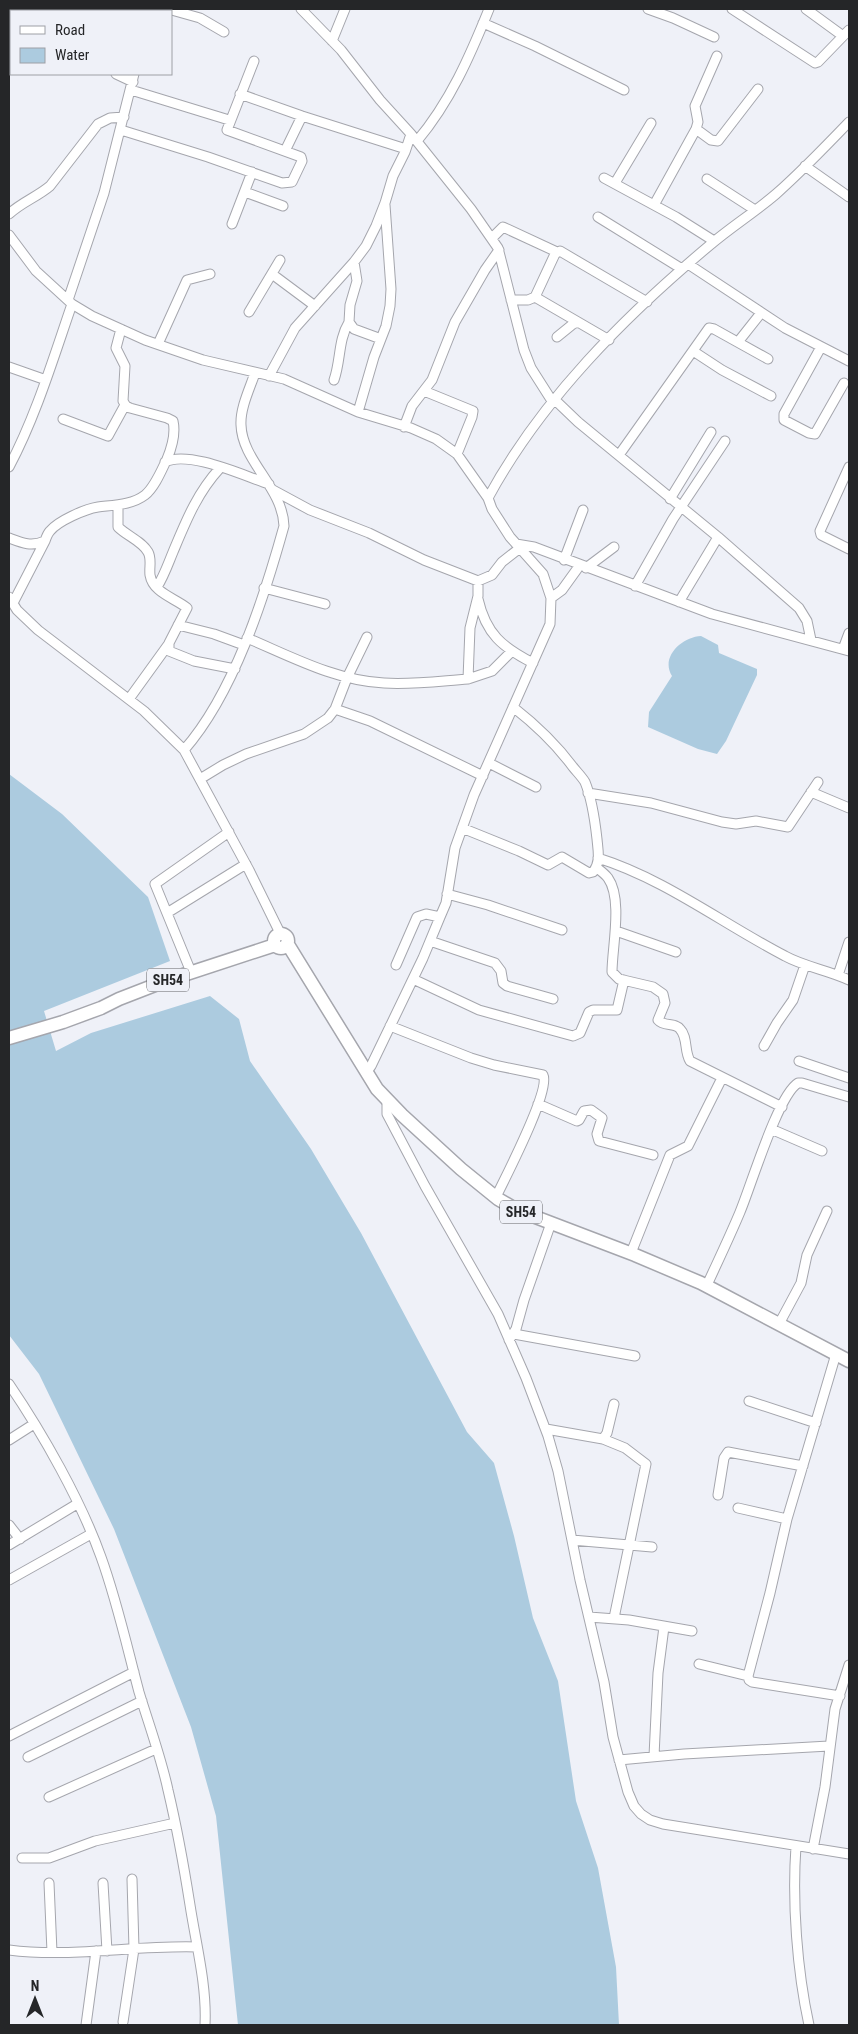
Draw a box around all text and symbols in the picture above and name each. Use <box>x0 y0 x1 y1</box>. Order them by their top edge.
legend <box>10 10 172 75</box>
text: Road <box>55 21 85 39</box>
text: Water <box>55 46 90 64</box>
road number: SH54 <box>147 968 189 992</box>
road number: SH54 <box>500 1200 542 1224</box>
north arrow <box>10 1974 60 2024</box>
text: N <box>31 1978 39 1994</box>

